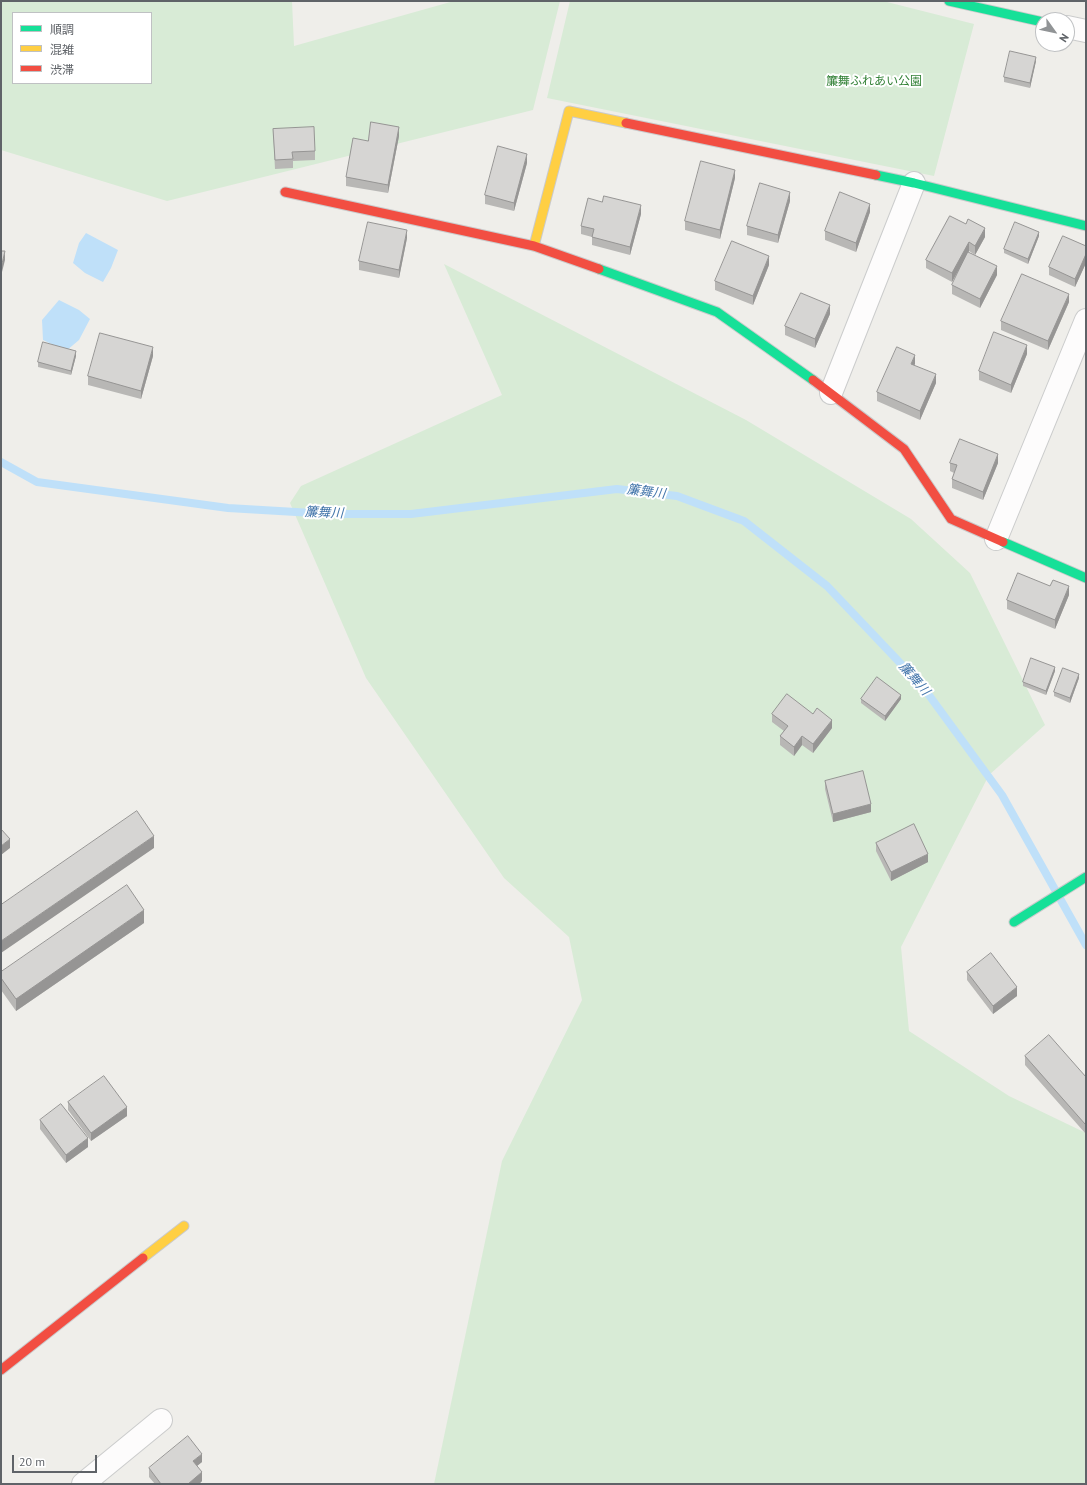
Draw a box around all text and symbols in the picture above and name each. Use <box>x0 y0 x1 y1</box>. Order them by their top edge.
legend <box>12 12 152 84</box>
north arrow <box>1035 12 1075 52</box>
text: 順調 <box>50 22 74 37</box>
text: N <box>1056 31 1072 45</box>
text: 混雑 <box>50 42 74 57</box>
text: 渋滞 <box>50 62 74 77</box>
park label: 簾舞ふれあい公園 <box>826 75 922 89</box>
water label: 簾舞川 <box>626 482 666 502</box>
water label: 簾舞川 <box>304 505 344 521</box>
water label: 簾舞川 <box>895 659 933 699</box>
scale bar <box>14 1447 99 1473</box>
text: 20 m <box>19 1454 45 1469</box>

